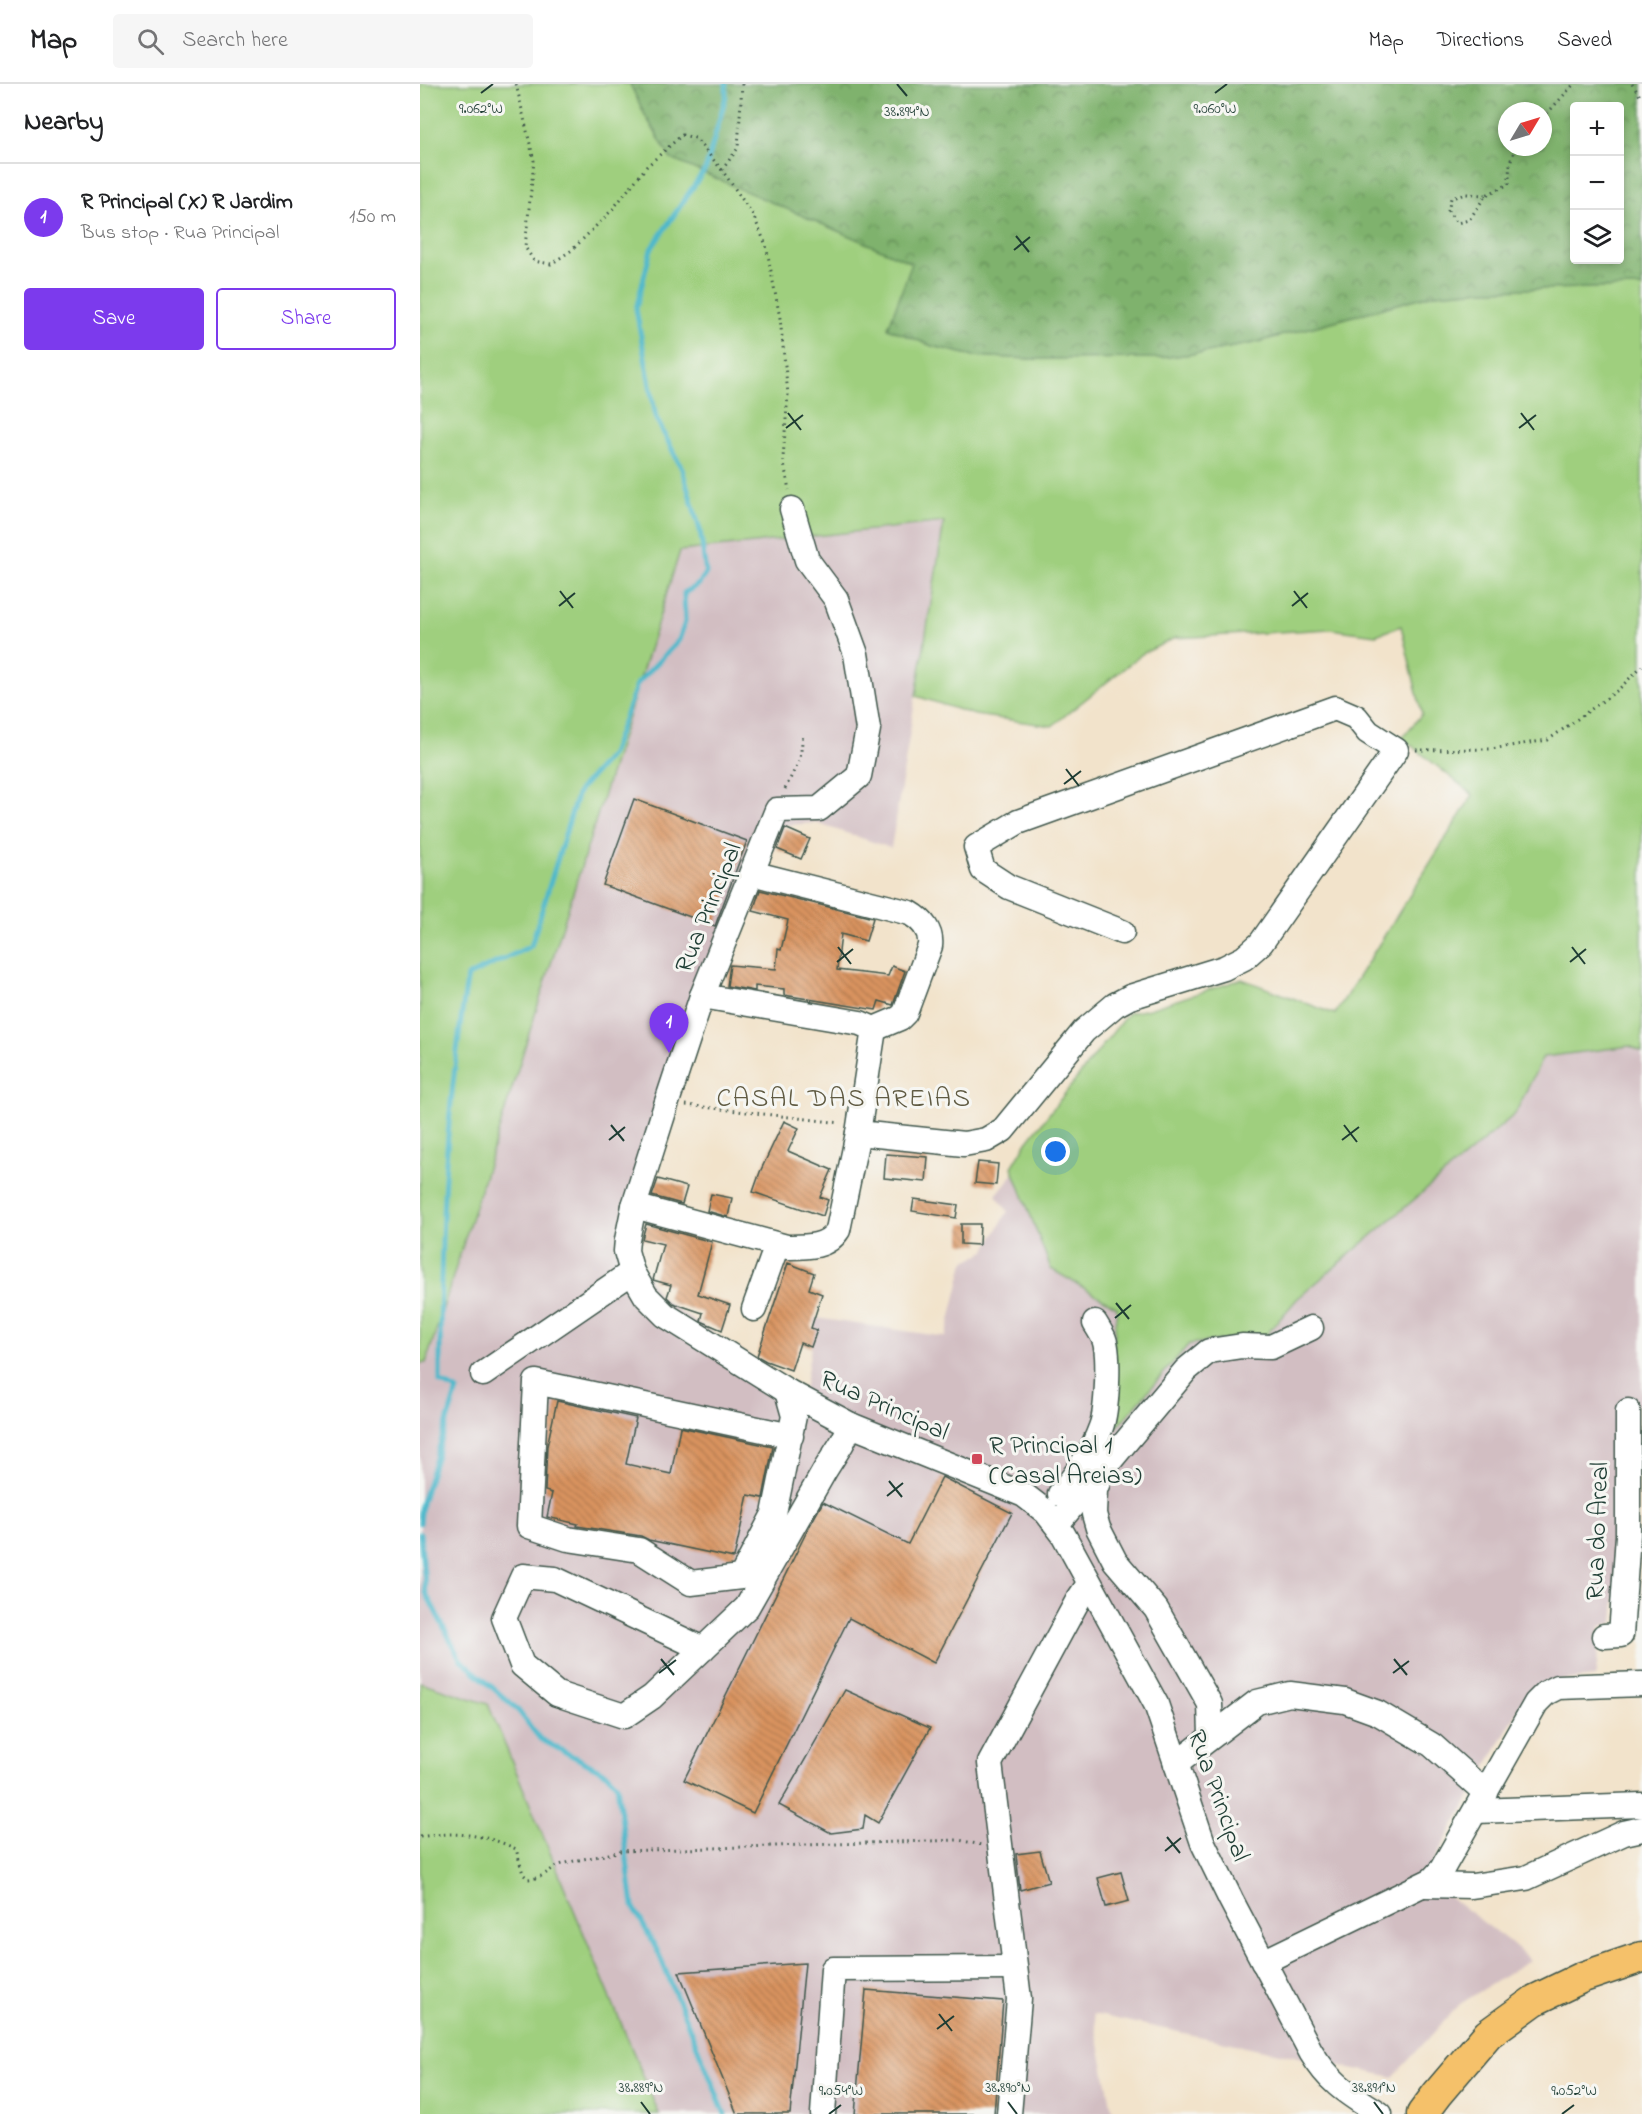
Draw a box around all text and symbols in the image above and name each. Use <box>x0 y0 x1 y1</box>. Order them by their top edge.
search box <box>113 14 533 68</box>
text: Map <box>30 21 77 62</box>
icon: search <box>134 25 167 58</box>
text: Search here <box>182 25 288 57</box>
text: Map <box>1368 26 1404 56</box>
text: Directions <box>1437 26 1524 56</box>
text: Saved <box>1557 26 1612 56</box>
text: 9.062°W <box>459 98 503 120</box>
text: 9.060°W <box>1194 98 1236 120</box>
text: 38.894°N <box>884 101 930 123</box>
north arrow <box>1498 102 1552 156</box>
map controls <box>1570 102 1624 264</box>
button: + <box>1570 102 1624 156</box>
text: Nearby <box>24 104 103 142</box>
button: − <box>1570 156 1624 210</box>
text: R Principal (X) R Jardim <box>81 187 293 219</box>
text: 1 <box>40 203 47 232</box>
text: 150 m <box>349 203 396 232</box>
button: layers <box>1570 210 1624 264</box>
text: Bus stop · Rua Principal <box>81 219 279 248</box>
button: Save <box>24 288 204 350</box>
button: Share <box>216 288 396 350</box>
street label: Rua Principal <box>666 837 753 979</box>
pin: 1 <box>650 1004 688 1053</box>
district label: CASAL DAS AREIAS <box>717 1080 971 1119</box>
your location <box>1041 1137 1070 1166</box>
street label: Rua Principal <box>813 1361 954 1452</box>
place label: R Principal 1 (Casal Areias) <box>989 1428 1142 1496</box>
marker: R Principal 1 (Casal Areias) <box>970 1452 984 1466</box>
street label: Rua do Areal <box>1578 1461 1620 1601</box>
street label: Rua Principal <box>1176 1725 1259 1867</box>
text: 38.889°N <box>619 2077 663 2099</box>
text: 38.890°N <box>985 2077 1031 2099</box>
text: 38.891°N <box>1352 2077 1396 2099</box>
text: 9.054°W <box>819 2080 863 2102</box>
text: 9.052°W <box>1551 2080 1597 2102</box>

